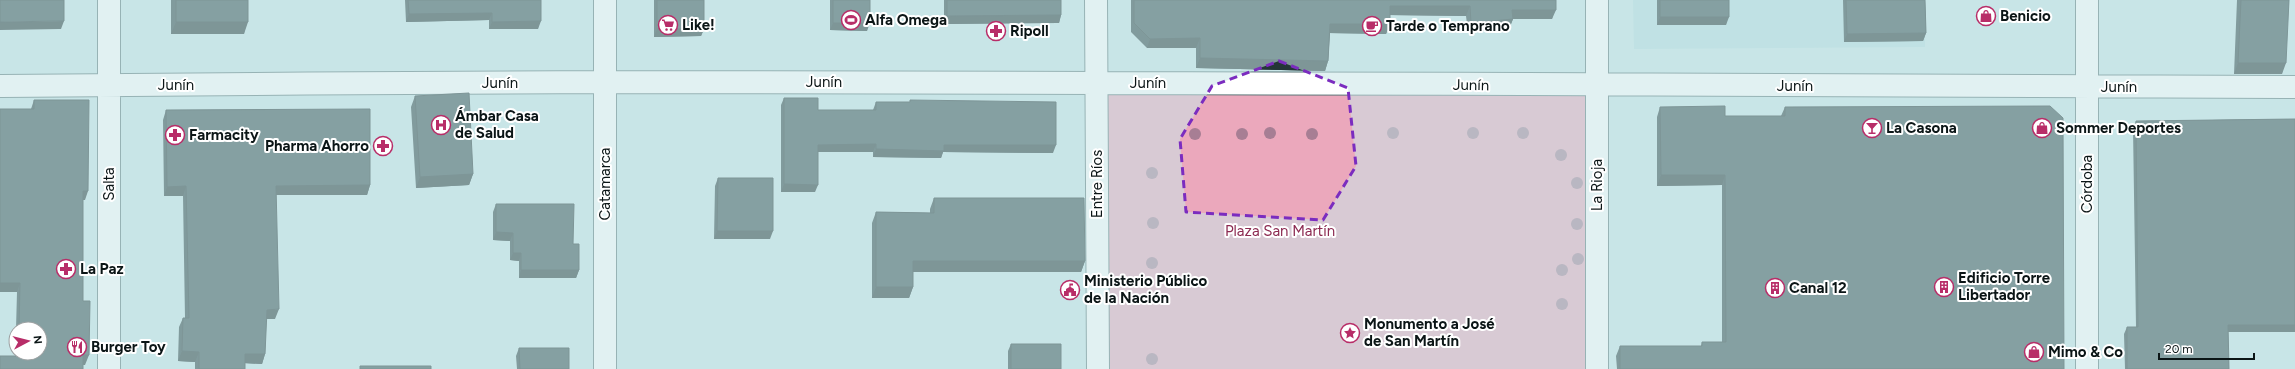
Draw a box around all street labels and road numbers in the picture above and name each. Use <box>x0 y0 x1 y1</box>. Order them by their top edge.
street label: Junín <box>806 73 842 91</box>
street label: Junín <box>482 74 518 92</box>
street label: Junín <box>1130 74 1166 92</box>
street label: Junín <box>158 76 194 94</box>
street label: Junín <box>1453 76 1489 94</box>
street label: Junín <box>1777 77 1813 95</box>
street label: Junín <box>2101 78 2137 96</box>
street label: Catamarca <box>596 148 614 221</box>
street label: Entre Ríos <box>1088 150 1106 218</box>
street label: Córdoba <box>2078 155 2096 213</box>
street label: La Rioja <box>1588 159 1606 211</box>
street label: Salta <box>100 167 118 201</box>

